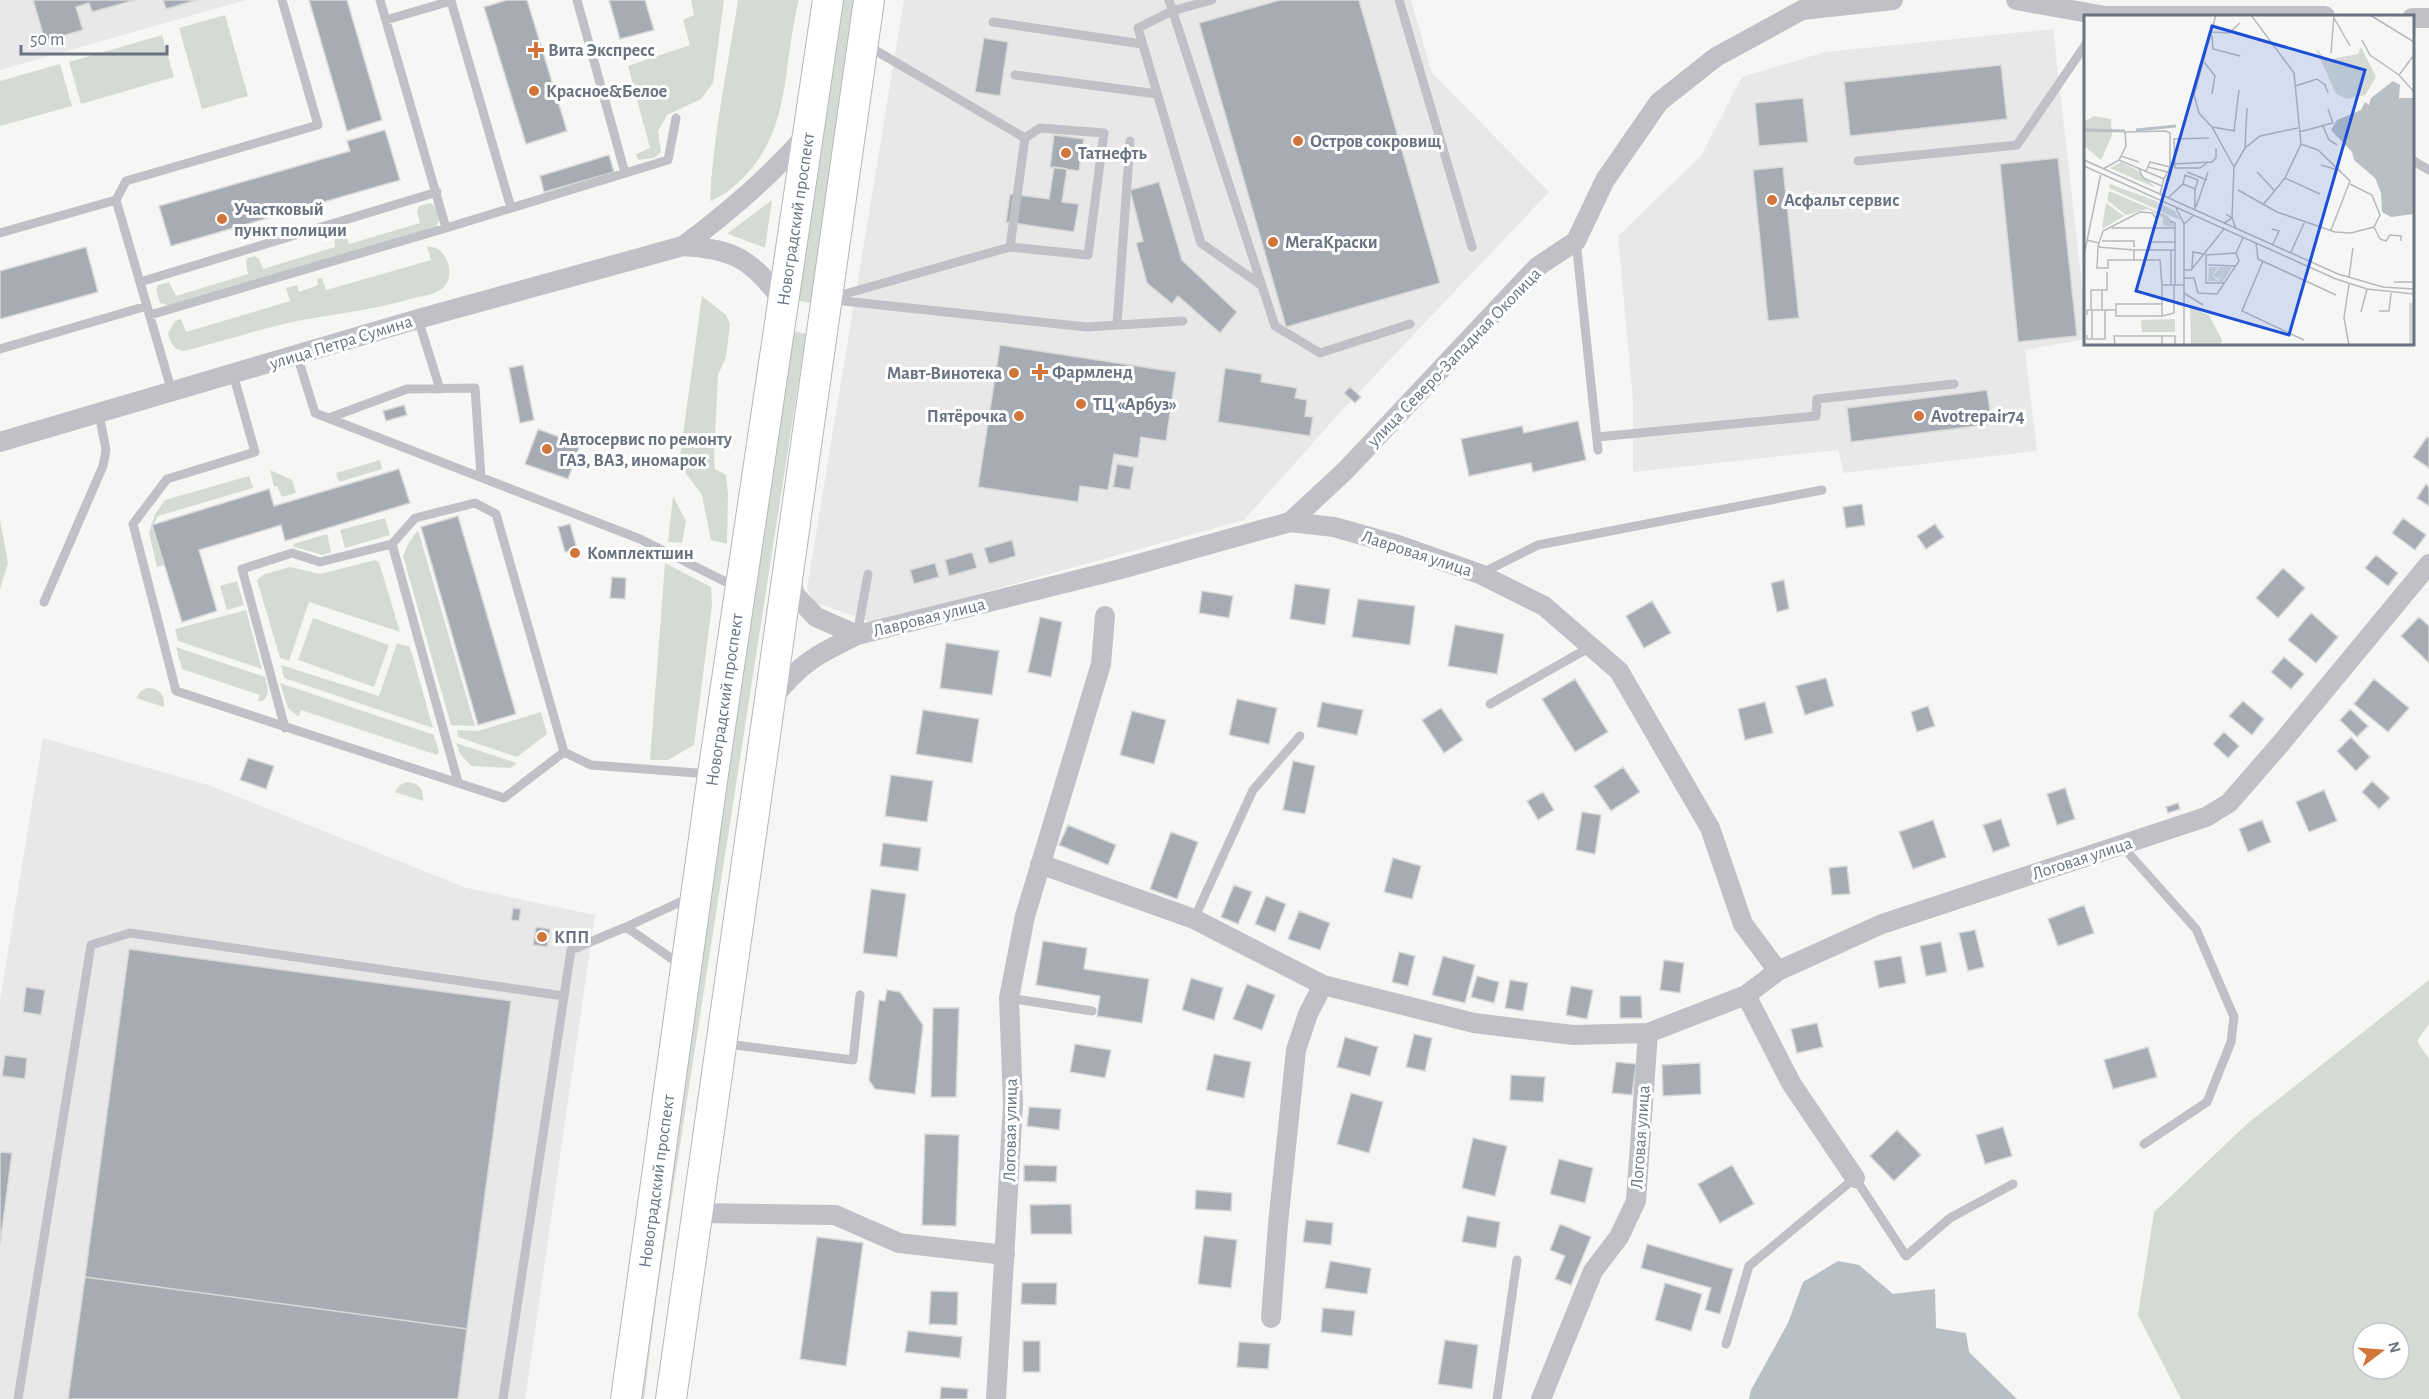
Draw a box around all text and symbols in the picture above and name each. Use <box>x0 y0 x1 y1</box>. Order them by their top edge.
inset map <box>2084 15 2414 345</box>
scale bar <box>21 18 166 56</box>
text: 50 m <box>30 31 64 49</box>
place label: Вита Экспресс <box>548 42 655 60</box>
marker: Вита Экспресс <box>529 43 543 57</box>
place label: Красное&Белое <box>546 83 667 101</box>
marker: Красное&Белое <box>527 84 541 98</box>
street label: Новоградский проспект <box>775 131 818 307</box>
place label: Остров сокровищ <box>1310 133 1441 151</box>
marker: Остров сокровищ <box>1291 134 1305 148</box>
place label: Татнефть <box>1078 145 1147 163</box>
marker: Татнефть <box>1059 146 1073 160</box>
place label: Асфальт сервис <box>1784 192 1899 210</box>
marker: Асфальт сервис <box>1765 193 1779 207</box>
place label: Участковый пункт полиции <box>234 201 347 240</box>
marker: Участковый пункт полиции <box>215 212 229 226</box>
place label: МегаКраски <box>1285 234 1378 252</box>
marker: МегаКраски <box>1266 235 1280 249</box>
street label: улица Северо-Западная Околица <box>1364 265 1545 451</box>
street label: улица Петра Сумина <box>267 313 415 374</box>
place label: Фармленд <box>1052 364 1133 382</box>
place label: Мавт-Винотека <box>887 365 1002 383</box>
marker: Фармленд <box>1033 365 1047 379</box>
marker: Мавт-Винотека <box>1007 366 1021 380</box>
place label: ТЦ «Арбуз» <box>1093 396 1177 414</box>
marker: ТЦ «Арбуз» <box>1074 397 1088 411</box>
place label: Пятёрочка <box>927 408 1007 426</box>
place label: Avotrepair74 <box>1931 408 2025 426</box>
marker: Пятёрочка <box>1012 409 1026 423</box>
marker: Avotrepair74 <box>1912 409 1926 423</box>
place label: Автосервис по ремонту ГАЗ, ВАЗ, иномарок <box>559 431 733 470</box>
marker: Автосервис по ремонту ГАЗ, ВАЗ, иномарок <box>540 442 554 456</box>
street label: Лавровая улица <box>1359 528 1474 580</box>
place label: Комплектшин <box>587 545 694 563</box>
marker: Комплектшин <box>568 546 582 560</box>
street label: Лавровая улица <box>871 595 987 641</box>
street label: Новоградский проспект <box>703 612 747 788</box>
street label: Логовая улица <box>2030 834 2134 884</box>
place label: КПП <box>554 929 589 947</box>
marker: КПП <box>535 930 549 944</box>
street label: Логовая улица <box>1001 1078 1021 1182</box>
street label: Логовая улица <box>1628 1085 1654 1190</box>
street label: Новоградский проспект <box>636 1093 678 1269</box>
north arrow <box>2351 1321 2411 1381</box>
text: N <box>2385 1340 2404 1355</box>

